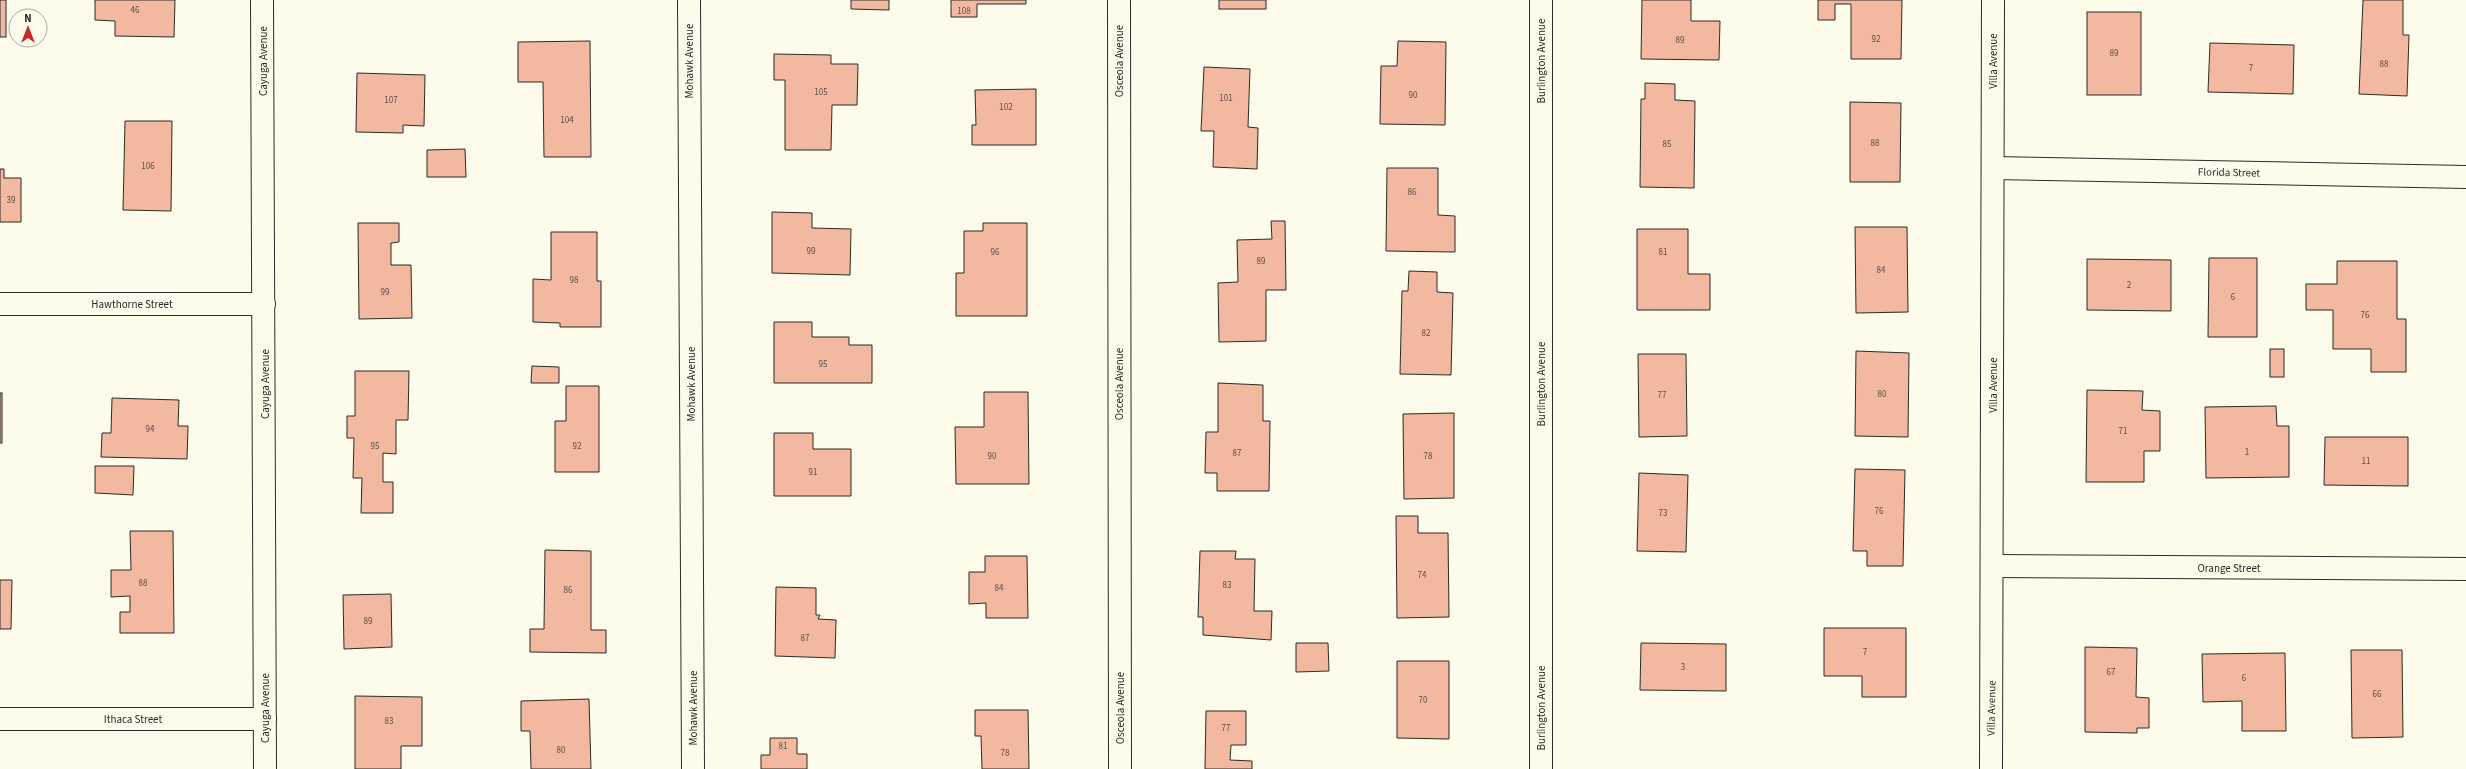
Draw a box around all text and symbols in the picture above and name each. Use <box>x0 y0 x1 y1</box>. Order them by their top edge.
house number: 46 <box>131 4 140 17</box>
house number: 108 <box>957 5 971 18</box>
north arrow <box>8 8 48 48</box>
text: N <box>24 11 32 26</box>
street label: Burlington Avenue <box>1534 18 1549 104</box>
street label: Mohawk Avenue <box>682 23 697 98</box>
street label: Osceola Avenue <box>1112 24 1127 97</box>
street label: Cayuga Avenue <box>256 25 271 96</box>
house number: 92 <box>1872 33 1881 46</box>
street label: Villa Avenue <box>1986 33 2001 89</box>
house number: 89 <box>1676 34 1685 47</box>
house number: 89 <box>2110 47 2119 60</box>
house number: 88 <box>2380 58 2389 71</box>
house number: 7 <box>2249 62 2254 75</box>
house number: 105 <box>814 86 828 99</box>
house number: 90 <box>1409 89 1418 102</box>
house number: 101 <box>1219 92 1233 105</box>
house number: 107 <box>384 94 398 107</box>
house number: 102 <box>999 101 1013 114</box>
house number: 104 <box>560 114 574 127</box>
house number: 88 <box>1871 137 1880 150</box>
house number: 85 <box>1663 138 1672 151</box>
house number: 106 <box>141 160 155 173</box>
street label: Florida Street <box>2198 164 2260 181</box>
house number: 86 <box>1408 186 1417 199</box>
house number: 39 <box>7 194 16 207</box>
house number: 99 <box>807 245 816 258</box>
house number: 96 <box>991 246 1000 259</box>
house number: 81 <box>1659 246 1667 259</box>
house number: 89 <box>1257 255 1266 268</box>
house number: 84 <box>1877 264 1886 277</box>
house number: 98 <box>570 274 579 287</box>
house number: 2 <box>2127 279 2132 292</box>
house number: 99 <box>381 286 390 299</box>
house number: 6 <box>2231 291 2236 304</box>
street label: Hawthorne Street <box>91 297 173 312</box>
house number: 76 <box>2361 309 2370 322</box>
house number: 82 <box>1422 327 1431 340</box>
street label: Burlington Avenue <box>1534 341 1549 427</box>
street label: Mohawk Avenue <box>684 346 699 421</box>
street label: Osceola Avenue <box>1112 347 1127 420</box>
street label: Cayuga Avenue <box>258 348 273 419</box>
street label: Villa Avenue <box>1986 357 2001 413</box>
house number: 95 <box>819 358 828 371</box>
house number: 80 <box>1878 388 1887 401</box>
house number: 77 <box>1658 389 1667 402</box>
house number: 94 <box>146 423 155 436</box>
house number: 71 <box>2119 425 2127 438</box>
house number: 95 <box>371 440 380 453</box>
house number: 92 <box>573 440 582 453</box>
house number: 1 <box>2245 446 2249 459</box>
house number: 87 <box>1233 447 1242 460</box>
house number: 90 <box>988 450 997 463</box>
house number: 78 <box>1424 450 1433 463</box>
house number: 11 <box>2362 455 2370 468</box>
house number: 91 <box>809 466 817 479</box>
house number: 76 <box>1875 505 1884 518</box>
house number: 73 <box>1659 507 1668 520</box>
street label: Orange Street <box>2197 561 2261 576</box>
house number: 74 <box>1418 569 1427 582</box>
house number: 88 <box>139 577 148 590</box>
house number: 83 <box>1223 579 1232 592</box>
house number: 84 <box>995 582 1004 595</box>
house number: 86 <box>564 584 573 597</box>
house number: 89 <box>364 615 373 628</box>
house number: 87 <box>801 632 810 645</box>
house number: 7 <box>1863 646 1868 659</box>
house number: 3 <box>1681 661 1686 674</box>
street label: Burlington Avenue <box>1534 665 1549 751</box>
house number: 67 <box>2107 666 2116 679</box>
street label: Mohawk Avenue <box>686 670 701 745</box>
street label: Osceola Avenue <box>1113 671 1128 744</box>
street label: Cayuga Avenue <box>258 672 273 743</box>
house number: 6 <box>2242 672 2247 685</box>
street label: Villa Avenue <box>1984 680 1999 736</box>
house number: 66 <box>2373 688 2382 701</box>
house number: 70 <box>1419 694 1428 707</box>
street label: Ithaca Street <box>104 712 162 727</box>
house number: 83 <box>385 715 394 728</box>
house number: 77 <box>1222 722 1231 735</box>
house number: 81 <box>779 740 787 753</box>
house number: 80 <box>557 744 566 757</box>
house number: 78 <box>1001 747 1010 760</box>

